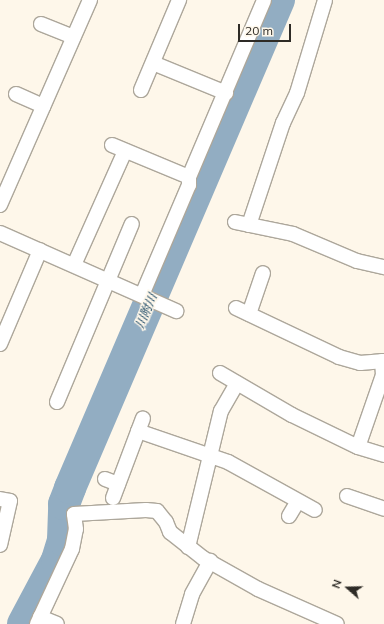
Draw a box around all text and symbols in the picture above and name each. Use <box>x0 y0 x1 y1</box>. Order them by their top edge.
scale bar <box>240 16 293 42</box>
text: 20 m <box>245 23 273 38</box>
water label: 川附川 <box>132 292 160 330</box>
north arrow <box>328 568 368 608</box>
text: N <box>329 578 345 590</box>

